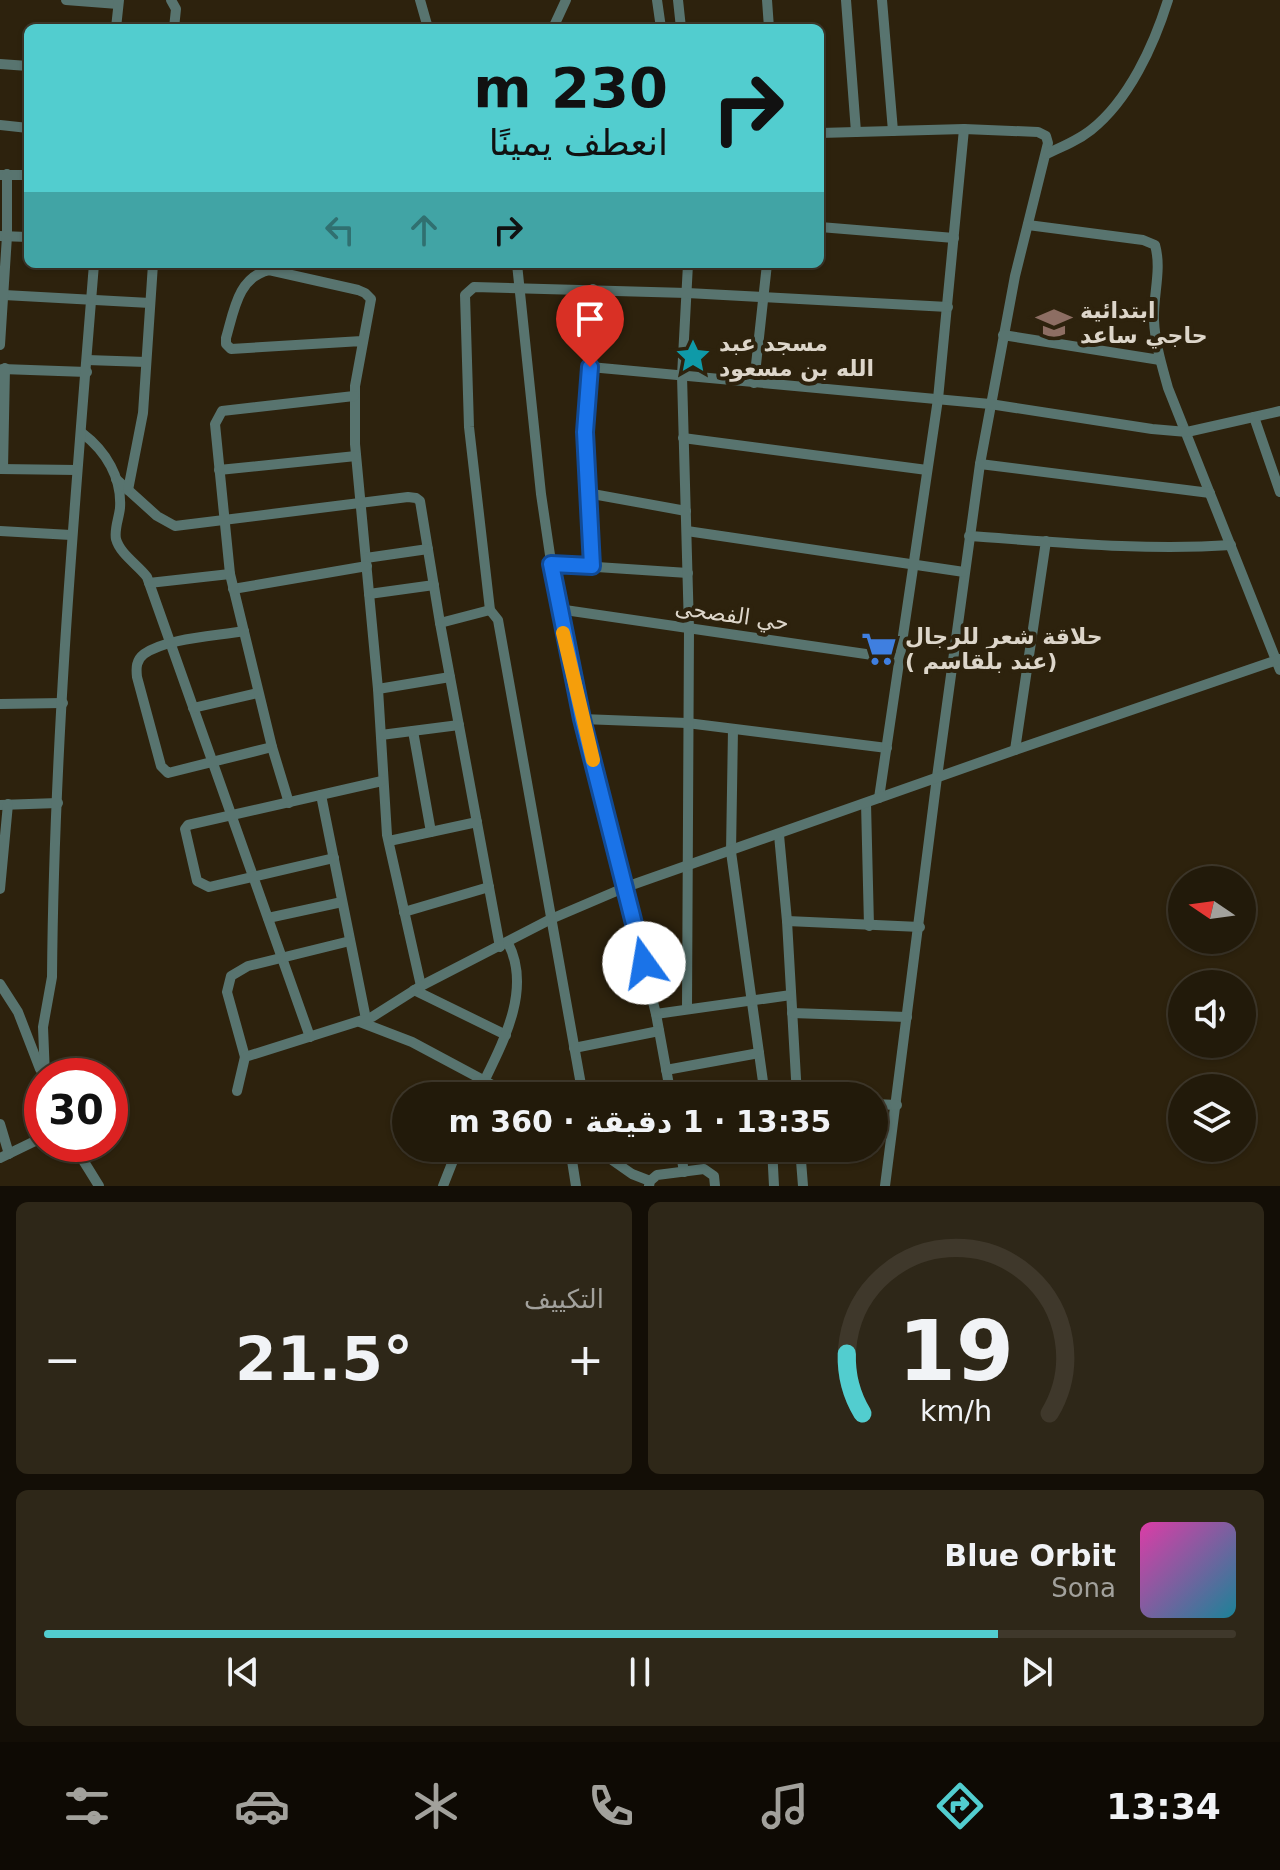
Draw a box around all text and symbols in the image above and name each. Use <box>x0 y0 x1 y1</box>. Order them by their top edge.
text: 230 m <box>473 55 668 120</box>
icon: right <box>696 56 800 160</box>
text: انعطف يمينًا <box>489 122 668 163</box>
icon: left <box>318 208 362 252</box>
icon: ahead <box>402 208 446 252</box>
icon: right <box>486 208 530 252</box>
pin <box>556 285 624 367</box>
icon: arrive <box>568 297 612 341</box>
place label: ابتدائية حاجي ساعد <box>1080 298 1208 349</box>
school or university icon: ابتدائية حاجي ساعد <box>1035 304 1073 342</box>
place label: مسجد عبد الله بن مسعود <box>719 331 874 382</box>
place icon: مسجد عبد الله بن مسعود <box>674 337 712 375</box>
street label: حي الفصحى <box>673 595 790 636</box>
place label: حلاقة شعر للرجال ( عند بلقاسم) <box>905 624 1103 674</box>
supermarket icon: حلاقة شعر للرجال ( عند بلقاسم) <box>860 630 898 668</box>
north arrow <box>1168 866 1256 954</box>
map controls <box>1168 866 1256 1162</box>
position arrow <box>602 921 686 1005</box>
button: sound <box>1168 970 1256 1058</box>
speed limit sign: 30 <box>24 1058 128 1162</box>
button: layers <box>1168 1074 1256 1162</box>
text: 13:35 · 1 دقيقة · 360 m <box>449 1104 831 1139</box>
text: التكييف <box>524 1284 604 1314</box>
text: 19 <box>898 1303 1014 1400</box>
text: 21.5° <box>235 1324 413 1394</box>
text: − <box>44 1334 81 1385</box>
text: + <box>567 1334 604 1385</box>
text: km/h <box>920 1394 992 1428</box>
text: Blue Orbit <box>944 1538 1116 1573</box>
text: Sona <box>1051 1573 1116 1603</box>
icon: previous <box>221 1650 265 1694</box>
icon: pause <box>618 1650 662 1694</box>
icon: next <box>1015 1650 1059 1694</box>
icon: filters <box>59 1778 115 1834</box>
icon: car <box>234 1778 290 1834</box>
icon: climate <box>408 1778 464 1834</box>
icon: phone <box>583 1778 639 1834</box>
icon: music <box>757 1778 813 1834</box>
icon: directions <box>932 1778 988 1834</box>
text: 13:34 <box>1106 1786 1221 1827</box>

